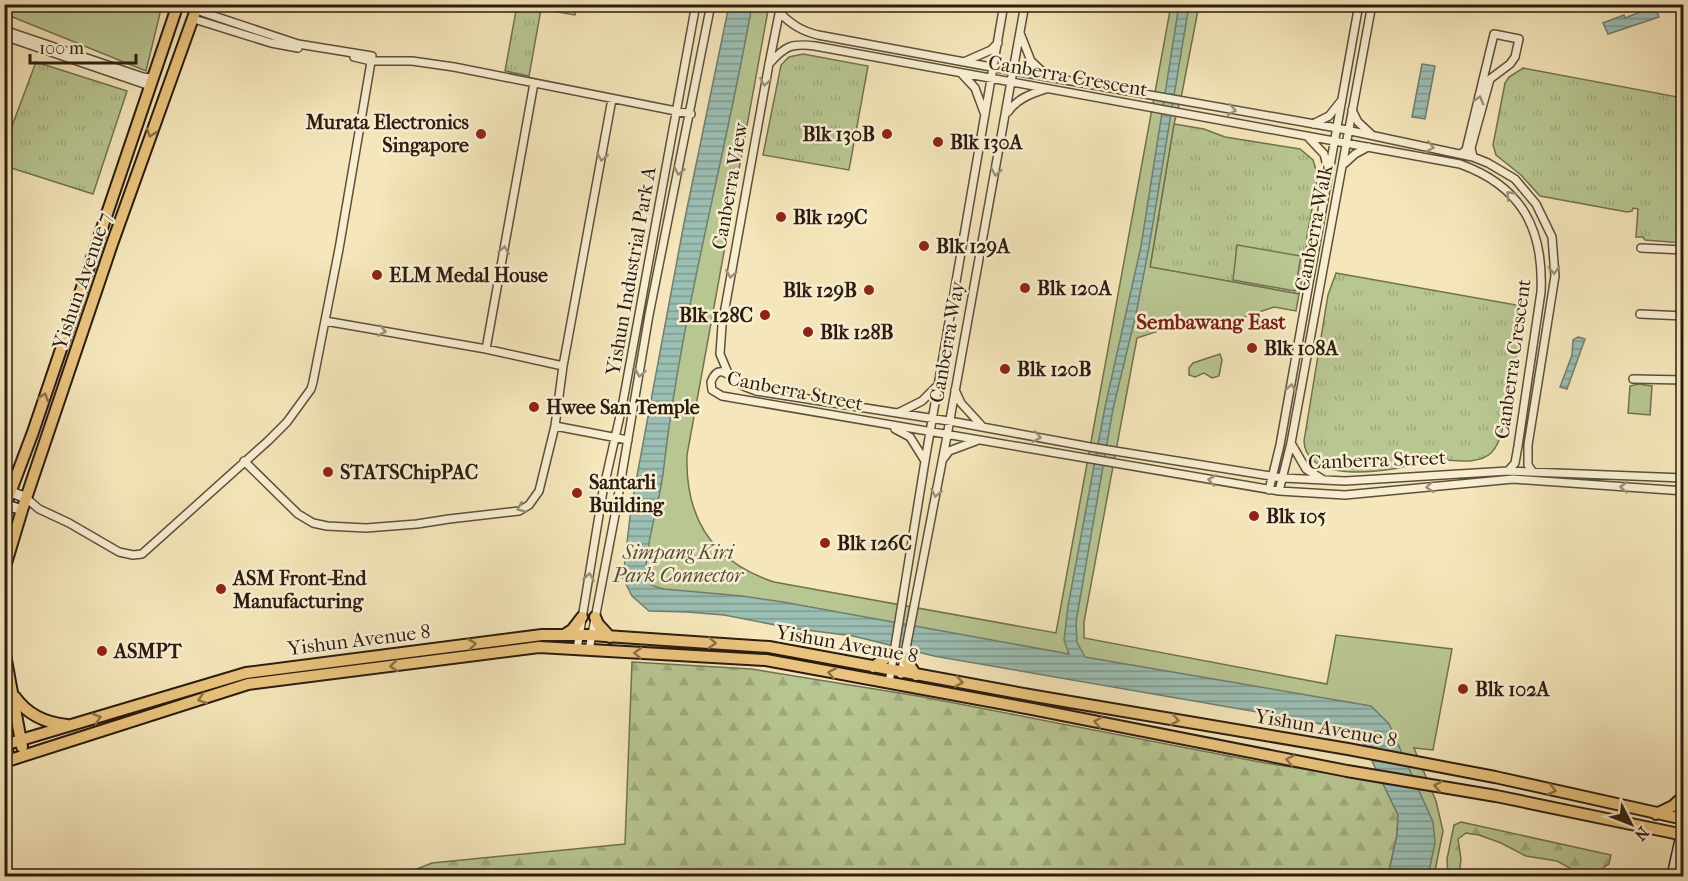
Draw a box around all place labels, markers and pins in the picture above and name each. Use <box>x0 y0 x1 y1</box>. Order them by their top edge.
place label: Murata Electronics Singapore <box>305 111 470 157</box>
place label: Blk 130B <box>802 123 875 146</box>
marker: Murata Electronics Singapore <box>474 127 488 141</box>
marker: Blk 130B <box>880 127 894 141</box>
place label: Blk 130A <box>950 131 1024 154</box>
marker: Blk 130A <box>931 135 945 149</box>
place label: Blk 129C <box>793 206 868 229</box>
marker: Blk 129C <box>774 210 788 224</box>
place label: Blk 129A <box>936 235 1011 258</box>
marker: Blk 129A <box>917 239 931 253</box>
place label: ELM Medal House <box>389 264 548 287</box>
marker: ELM Medal House <box>370 268 384 282</box>
place label: Blk 120A <box>1037 277 1113 300</box>
place label: Blk 129B <box>783 279 857 302</box>
marker: Blk 120A <box>1018 281 1032 295</box>
marker: Blk 129B <box>862 283 876 297</box>
place label: Blk 128C <box>679 304 753 327</box>
marker: Blk 128C <box>758 308 772 322</box>
place label: Blk 128B <box>820 321 894 344</box>
marker: Blk 128B <box>801 325 815 339</box>
place label: Blk 108A <box>1264 337 1339 360</box>
marker: Blk 108A <box>1245 341 1259 355</box>
place label: Blk 120B <box>1017 358 1092 381</box>
marker: Blk 120B <box>998 362 1012 376</box>
place label: Hwee San Temple <box>546 396 700 419</box>
marker: Hwee San Temple <box>527 400 541 414</box>
place label: STATSChipPAC <box>340 461 478 484</box>
marker: STATSChipPAC <box>321 465 335 479</box>
place label: Santarli Building <box>589 471 665 517</box>
marker: Santarli Building <box>570 486 584 500</box>
place label: Blk 105 <box>1266 505 1326 528</box>
marker: Blk 105 <box>1247 509 1261 523</box>
place label: Blk 126C <box>837 532 912 555</box>
marker: Blk 126C <box>818 536 832 550</box>
place label: ASM Front-End Manufacturing <box>231 567 368 613</box>
marker: ASM Front-End Manufacturing <box>214 582 228 596</box>
place label: ASMPT <box>112 640 183 663</box>
marker: ASMPT <box>95 644 109 658</box>
place label: Blk 102A <box>1475 678 1550 701</box>
marker: Blk 102A <box>1456 682 1470 696</box>

